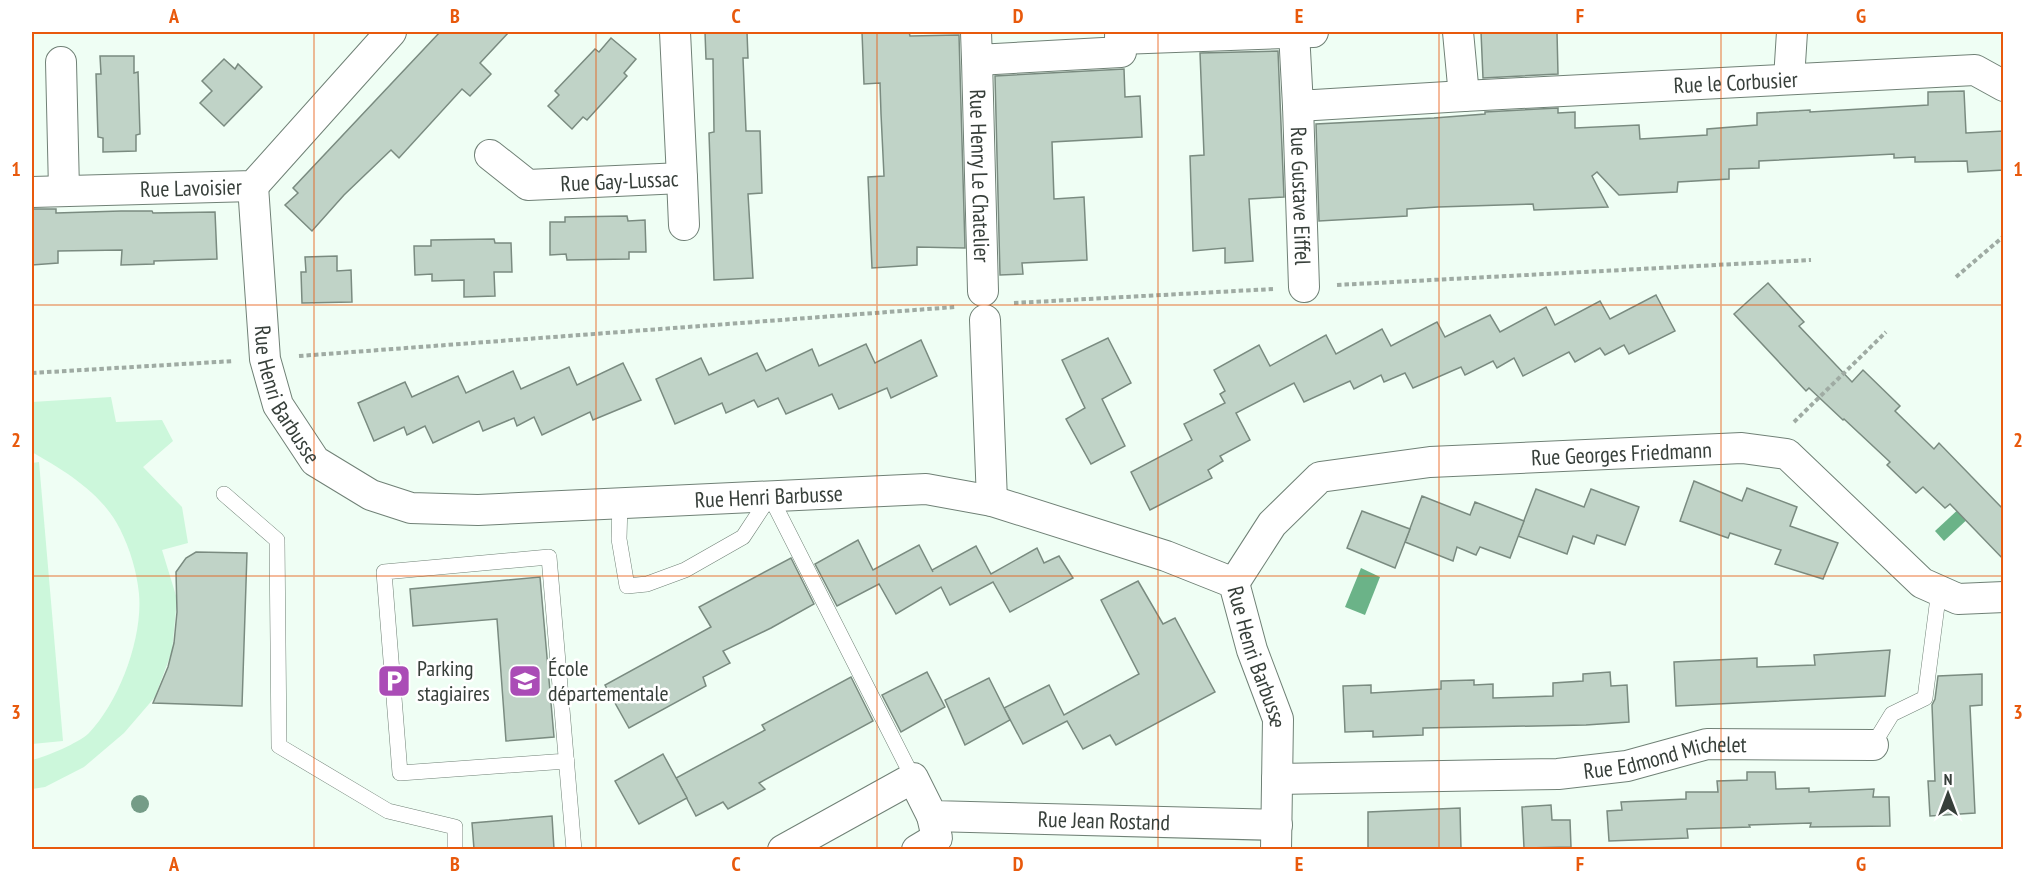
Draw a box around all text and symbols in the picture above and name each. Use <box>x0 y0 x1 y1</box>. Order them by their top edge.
text: A <box>168 3 180 29</box>
text: B <box>450 3 460 29</box>
text: C <box>731 3 741 29</box>
text: D <box>1013 3 1024 29</box>
text: E <box>1295 3 1303 29</box>
text: F <box>1576 3 1584 29</box>
text: G <box>1856 3 1866 29</box>
street label: Rue le Corbusier <box>1673 65 1798 99</box>
street label: Rue Henry Le Chatelier <box>964 89 996 263</box>
street label: Rue Gustave Eiffel <box>1285 126 1317 266</box>
text: 1 <box>11 156 21 182</box>
text: 1 <box>2013 156 2023 182</box>
street label: Rue Gay-Lussac <box>560 164 679 198</box>
street label: Rue Lavoisier <box>140 172 242 203</box>
street label: Rue Henri Barbusse <box>249 325 327 469</box>
text: 2 <box>11 427 21 453</box>
text: 2 <box>2013 427 2023 453</box>
street label: Rue Georges Friedmann <box>1530 435 1712 471</box>
street label: Rue Henri Barbusse <box>694 479 843 514</box>
street label: Rue Henri Barbusse <box>1221 583 1292 728</box>
place label: Parking stagiaires <box>417 654 490 707</box>
place label: École départementale <box>548 654 669 707</box>
parking icon: Parking stagiaires <box>376 663 412 699</box>
school or university icon: École départementale <box>507 663 543 699</box>
text: 3 <box>11 699 21 725</box>
text: 3 <box>2013 699 2023 725</box>
street label: Rue Edmond Michelet <box>1582 730 1747 785</box>
north arrow <box>1918 764 1978 824</box>
text: N <box>1944 769 1952 789</box>
street label: Rue Jean Rostand <box>1037 805 1170 836</box>
text: A <box>168 851 180 877</box>
text: B <box>450 851 460 877</box>
text: C <box>731 851 741 877</box>
text: D <box>1013 851 1024 877</box>
text: E <box>1295 851 1303 877</box>
text: F <box>1576 851 1584 877</box>
text: G <box>1856 851 1866 877</box>

